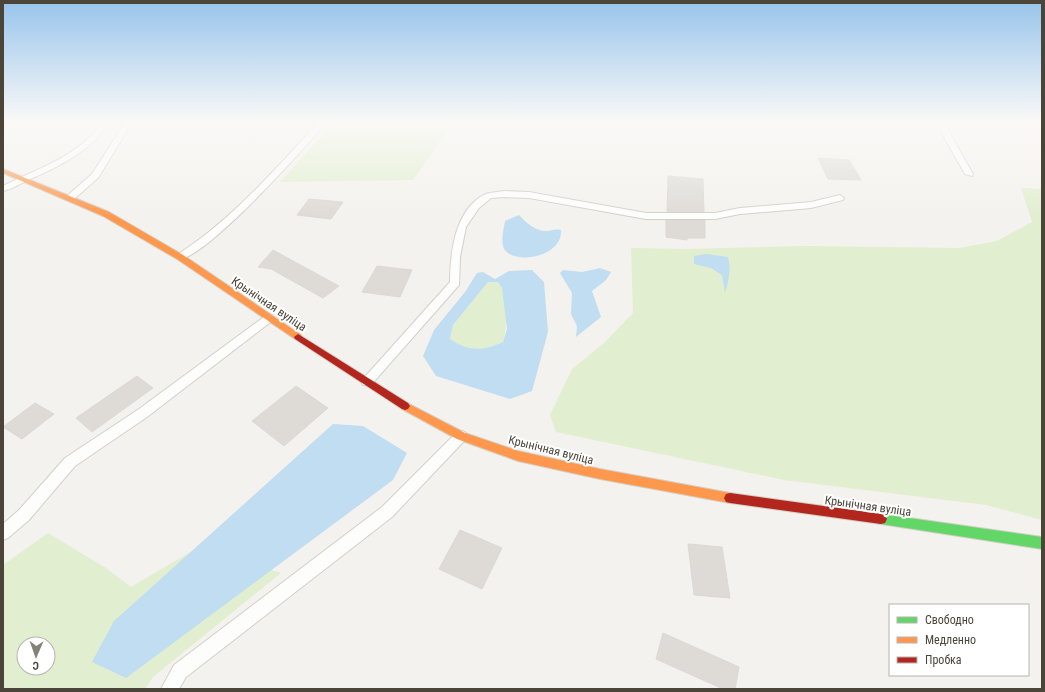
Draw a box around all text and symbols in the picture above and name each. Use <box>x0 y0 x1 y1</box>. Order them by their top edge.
street label: Крынічная вуліца <box>229 274 309 334</box>
street label: Крынічная вуліца <box>507 433 595 467</box>
street label: Крынічная вуліца <box>824 493 912 519</box>
legend <box>889 604 1029 676</box>
text: Свободно <box>925 613 974 627</box>
text: Медленно <box>925 633 976 647</box>
north arrow <box>16 636 56 676</box>
text: Пробка <box>925 653 962 667</box>
text: С <box>32 659 39 672</box>

